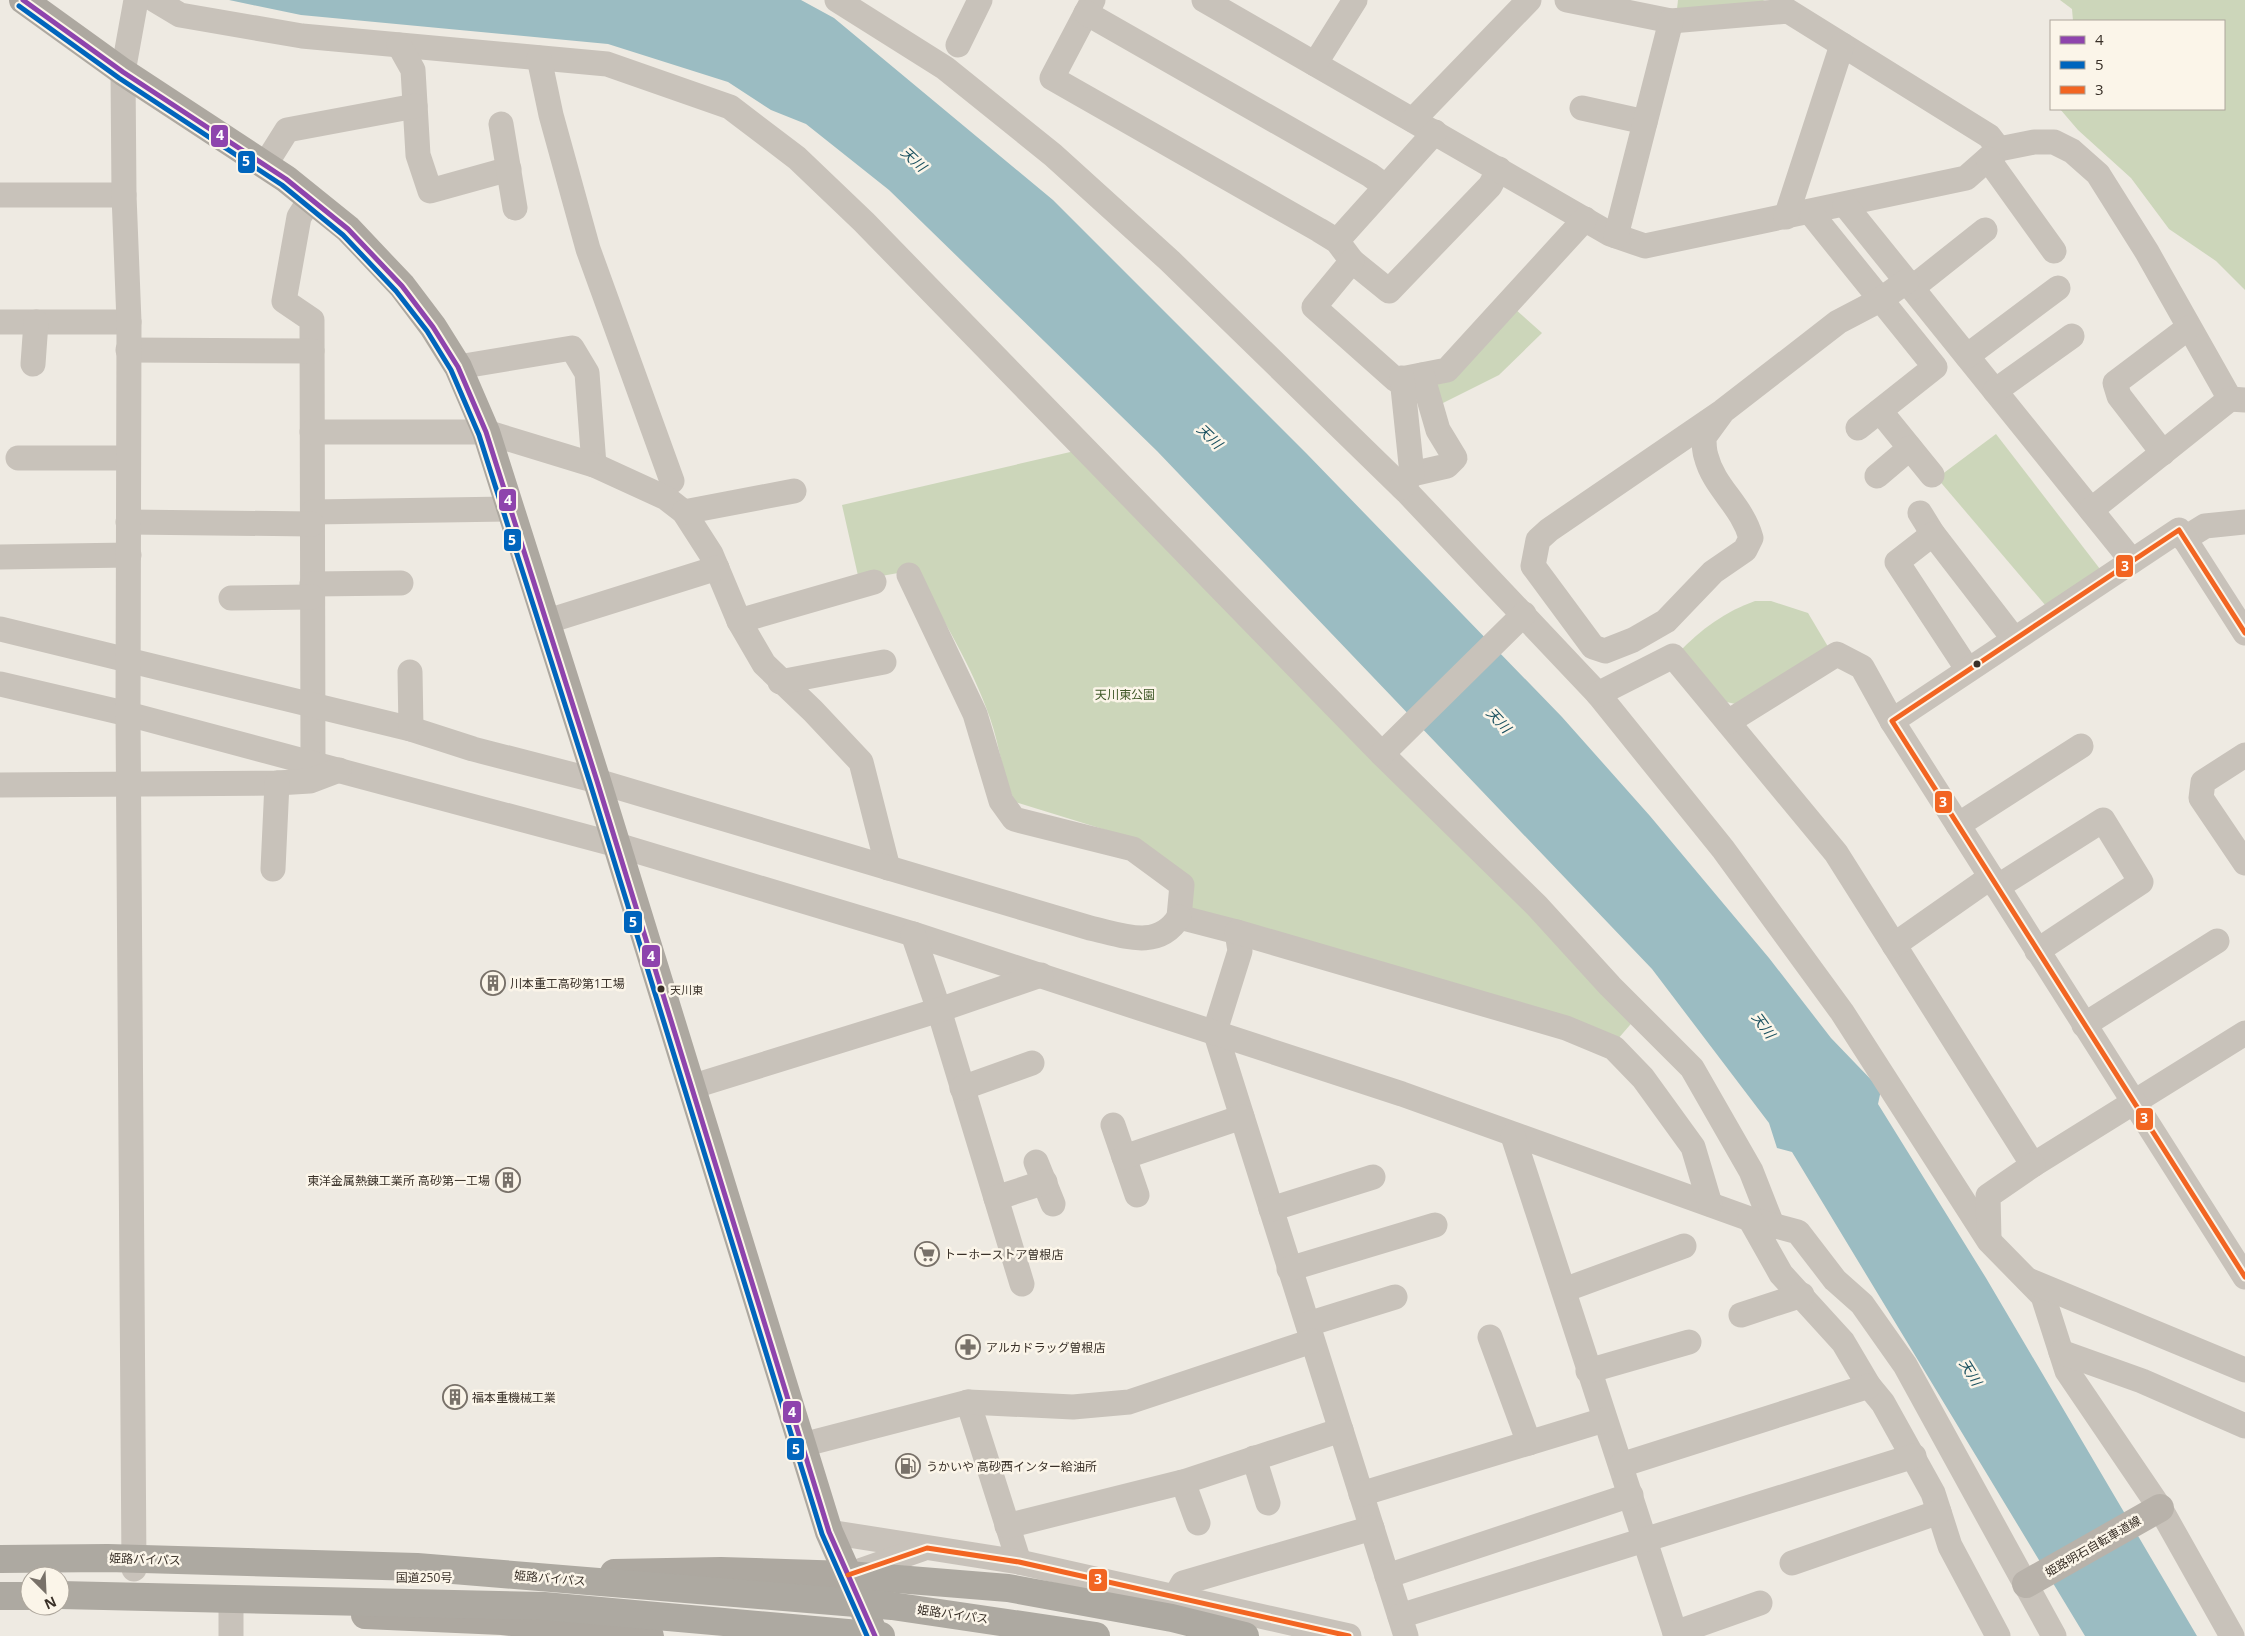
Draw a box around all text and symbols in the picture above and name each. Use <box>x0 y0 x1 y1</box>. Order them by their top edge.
legend <box>2050 20 2225 110</box>
text: 4 <box>2095 29 2104 49</box>
text: 5 <box>2095 54 2104 74</box>
text: 3 <box>2095 79 2104 99</box>
line badge: 4 <box>210 124 229 148</box>
text: 4 <box>216 125 224 144</box>
water label: 天川 <box>897 143 932 177</box>
line badge: 5 <box>237 150 256 174</box>
text: 5 <box>242 151 250 170</box>
water label: 天川 <box>1193 419 1228 454</box>
line badge: 4 <box>498 488 517 512</box>
text: 4 <box>504 490 512 509</box>
line badge: 5 <box>503 528 522 552</box>
text: 5 <box>508 530 516 549</box>
line badge: 3 <box>2115 554 2134 578</box>
text: 3 <box>2121 556 2129 575</box>
unlabelled marker <box>1972 659 1982 669</box>
park label: 天川東公園 <box>1095 686 1155 703</box>
water label: 天川 <box>1483 703 1517 738</box>
line badge: 3 <box>1934 790 1953 814</box>
text: 3 <box>1939 792 1947 811</box>
line badge: 5 <box>623 910 643 934</box>
text: 5 <box>629 912 637 931</box>
line badge: 4 <box>641 944 661 968</box>
text: 4 <box>647 946 655 965</box>
building icon: 川本重工高砂第1工場 <box>480 970 506 996</box>
place label: 川本重工高砂第1工場 <box>510 975 625 992</box>
place label: 天川東 <box>670 982 703 997</box>
marker: 天川東 <box>656 984 666 994</box>
water label: 天川 <box>1748 1008 1781 1044</box>
line badge: 3 <box>2135 1107 2154 1131</box>
text: 3 <box>2140 1108 2148 1127</box>
building icon: 東洋金属熱錬工業所 高砂第一工場 <box>495 1167 521 1193</box>
place label: 東洋金属熱錬工業所 高砂第一工場 <box>307 1172 490 1189</box>
supermarket icon: トーホーストア曽根店 <box>914 1241 940 1267</box>
place label: トーホーストア曽根店 <box>944 1246 1063 1263</box>
pharmacy icon: アルカドラッグ曽根店 <box>955 1334 981 1360</box>
place label: アルカドラッグ曽根店 <box>986 1339 1106 1356</box>
water label: 天川 <box>1956 1355 1988 1391</box>
building icon: 福本重機械工業 <box>442 1384 468 1410</box>
place label: 福本重機械工業 <box>472 1389 556 1406</box>
line badge: 4 <box>782 1400 802 1424</box>
text: 4 <box>788 1402 796 1421</box>
line badge: 5 <box>786 1437 805 1461</box>
text: 5 <box>792 1439 800 1458</box>
fuel station icon: うかいや 高砂西インター給油所 <box>895 1453 921 1479</box>
place label: うかいや 高砂西インター給油所 <box>926 1458 1097 1475</box>
street label: 姫路明石自転車道線 <box>2042 1512 2144 1580</box>
street label: 姫路バイパス <box>109 1549 181 1569</box>
north arrow <box>20 1566 70 1616</box>
street label: 姫路バイパス <box>514 1566 586 1590</box>
line badge: 3 <box>1088 1568 1108 1592</box>
street label: 国道250号 <box>396 1569 452 1586</box>
text: 3 <box>1094 1569 1102 1588</box>
text: N <box>41 1592 60 1614</box>
street label: 姫路バイパス <box>916 1601 990 1627</box>

